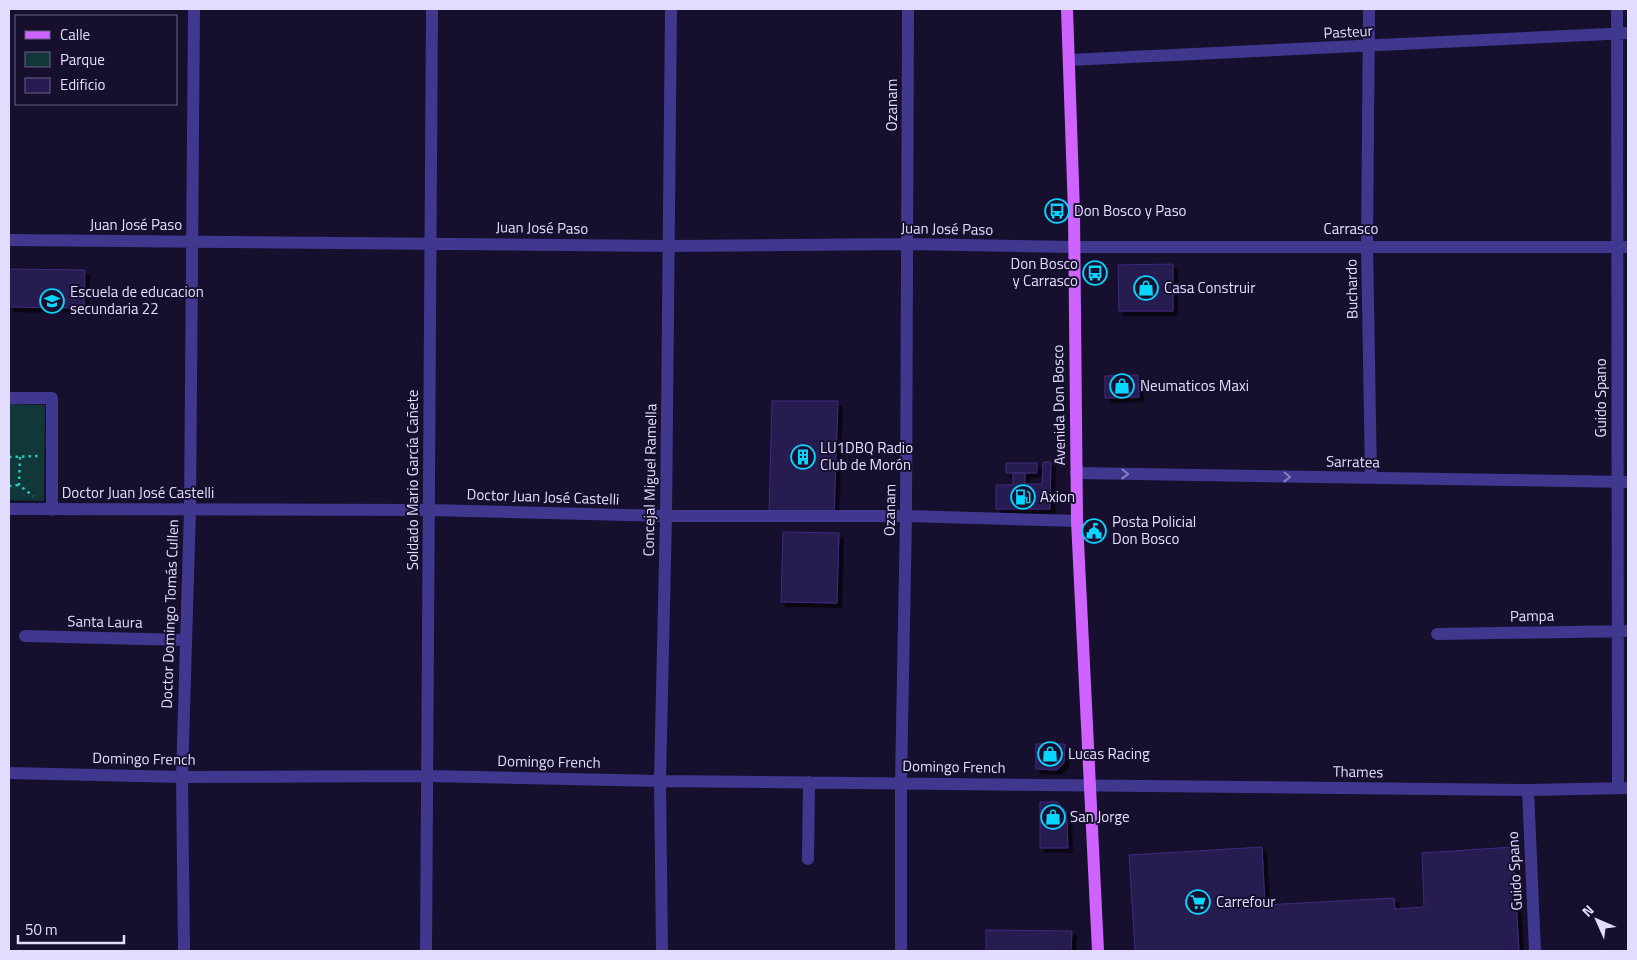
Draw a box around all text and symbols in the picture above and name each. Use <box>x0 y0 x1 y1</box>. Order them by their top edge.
legend <box>15 15 178 105</box>
street label: Pasteur <box>1323 19 1373 44</box>
text: Calle <box>60 23 90 46</box>
text: Parque <box>60 48 105 71</box>
text: Edificio <box>60 73 105 96</box>
street label: Ozanam <box>880 79 903 131</box>
bus stop icon: Don Bosco y Paso <box>1044 198 1070 224</box>
place label: Don Bosco y Paso <box>1074 199 1187 222</box>
street label: Juan José Paso <box>90 213 182 236</box>
street label: Juan José Paso <box>496 215 588 240</box>
street label: Juan José Paso <box>901 216 993 241</box>
street label: Carrasco <box>1324 217 1379 240</box>
place label: Don Bosco y Carrasco <box>1011 252 1078 292</box>
street label: Buchardo <box>1339 259 1364 319</box>
bus stop icon: Don Bosco y Carrasco <box>1082 260 1108 286</box>
shop icon: Casa Construir <box>1133 275 1159 301</box>
place label: Casa Construir <box>1164 276 1255 299</box>
place label: Escuela de educacion secundaria 22 <box>70 280 204 320</box>
school or university icon: Escuela de educacion secundaria 22 <box>39 288 65 314</box>
street label: Avenida Don Bosco <box>1046 344 1071 466</box>
street label: Guido Spano <box>1589 358 1612 438</box>
shop icon: Neumaticos Maxi <box>1109 373 1135 399</box>
place label: Neumaticos Maxi <box>1140 374 1249 397</box>
street label: Soldado Mario García Cañete <box>401 390 424 570</box>
street label: Concejal Miguel Ramella <box>637 403 662 557</box>
place label: LU1DBQ Radio Club de Morón <box>820 436 913 476</box>
building icon: LU1DBQ Radio Club de Morón <box>790 444 816 470</box>
street label: Sarratea <box>1326 450 1381 473</box>
one-way arrow <box>1122 469 1129 479</box>
one-way arrow <box>1284 472 1292 482</box>
street label: Doctor Juan José Castelli <box>62 481 214 504</box>
street label: Doctor Juan José Castelli <box>466 482 620 511</box>
street label: Ozanam <box>878 484 901 536</box>
fuel station icon: Axion <box>1010 484 1036 510</box>
place label: Axion <box>1040 485 1075 508</box>
place label: Posta Policial Don Bosco <box>1112 510 1196 550</box>
public building icon: Posta Policial Don Bosco <box>1081 518 1107 544</box>
street label: Doctor Domingo Tomás Cullen <box>155 519 184 709</box>
street label: Pampa <box>1510 604 1555 627</box>
street label: Santa Laura <box>67 609 143 634</box>
shop icon: Lucas Racing <box>1037 741 1063 767</box>
place label: Lucas Racing <box>1068 742 1150 765</box>
street label: Domingo French <box>92 746 196 771</box>
street label: Domingo French <box>497 749 601 774</box>
street label: Domingo French <box>902 754 1006 779</box>
street label: Thames <box>1333 760 1383 783</box>
shop icon: San Jorge <box>1040 804 1066 830</box>
place label: San Jorge <box>1070 805 1130 828</box>
street label: Guido Spano <box>1501 831 1528 911</box>
supermarket icon: Carrefour <box>1185 889 1211 915</box>
place label: Carrefour <box>1216 890 1275 913</box>
north arrow <box>1572 895 1622 945</box>
text: N <box>1577 900 1598 921</box>
scale bar <box>18 912 124 944</box>
text: 50 m <box>25 918 58 941</box>

